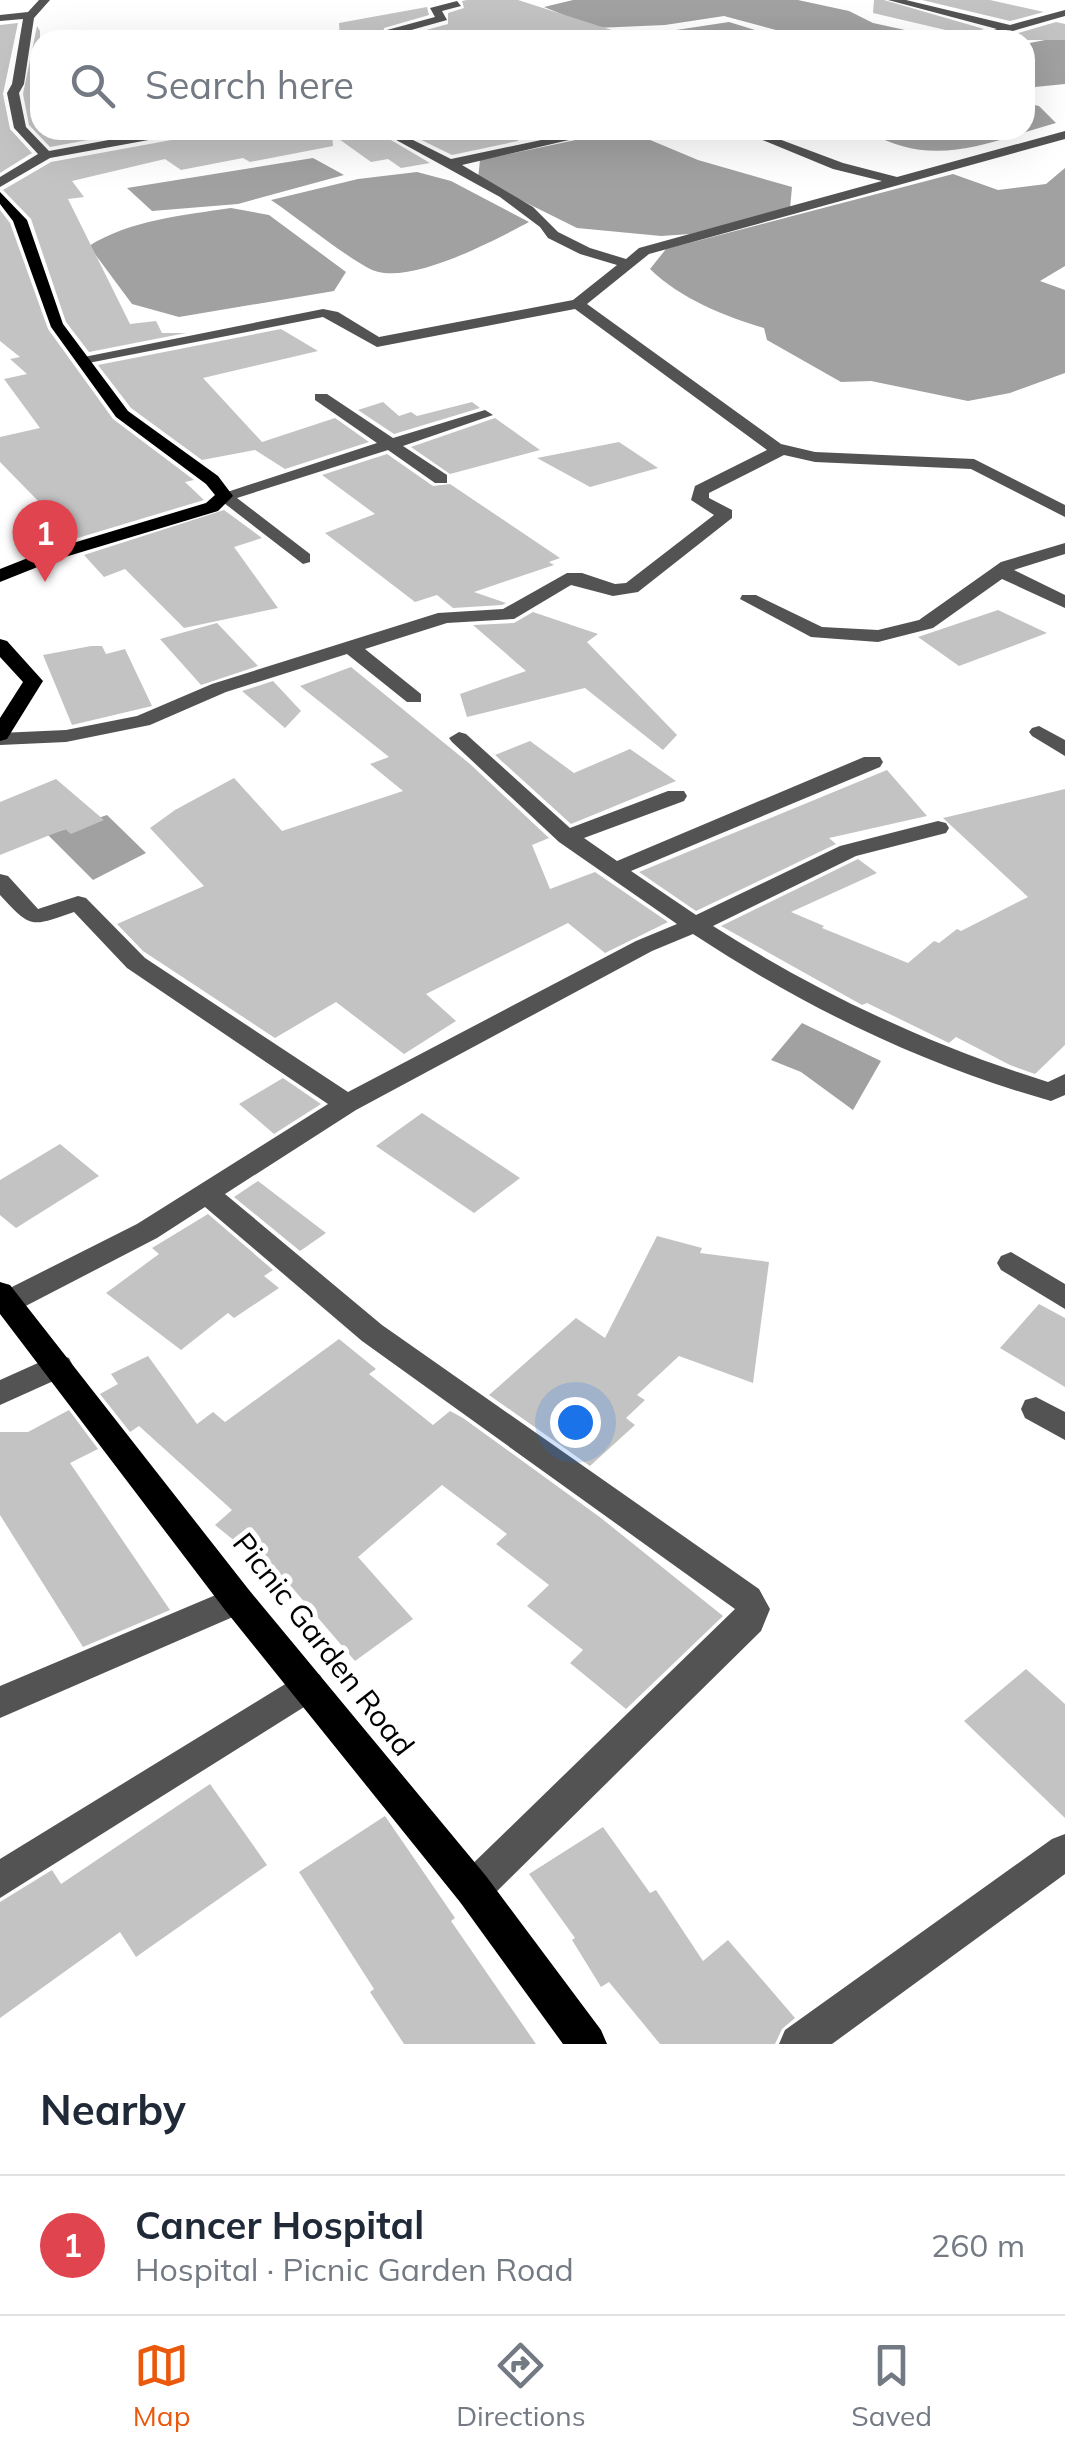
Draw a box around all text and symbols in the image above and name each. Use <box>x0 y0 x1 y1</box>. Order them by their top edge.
search box <box>30 30 1035 140</box>
icon: search <box>65 58 120 113</box>
text: Search here <box>145 61 354 109</box>
pin: 1 <box>12 500 78 582</box>
your location <box>550 1397 601 1448</box>
street label: Picnic Garden Road <box>225 1525 423 1763</box>
text: Nearby <box>40 2083 186 2136</box>
text: Cancer Hospital <box>135 2201 424 2249</box>
text: 1 <box>63 2225 82 2265</box>
text: 260 m <box>931 2225 1025 2265</box>
text: Hospital · Picnic Garden Road <box>135 2249 574 2289</box>
tab: Map <box>133 2338 190 2433</box>
tab: Directions <box>456 2338 586 2433</box>
tab: Saved <box>851 2338 932 2433</box>

